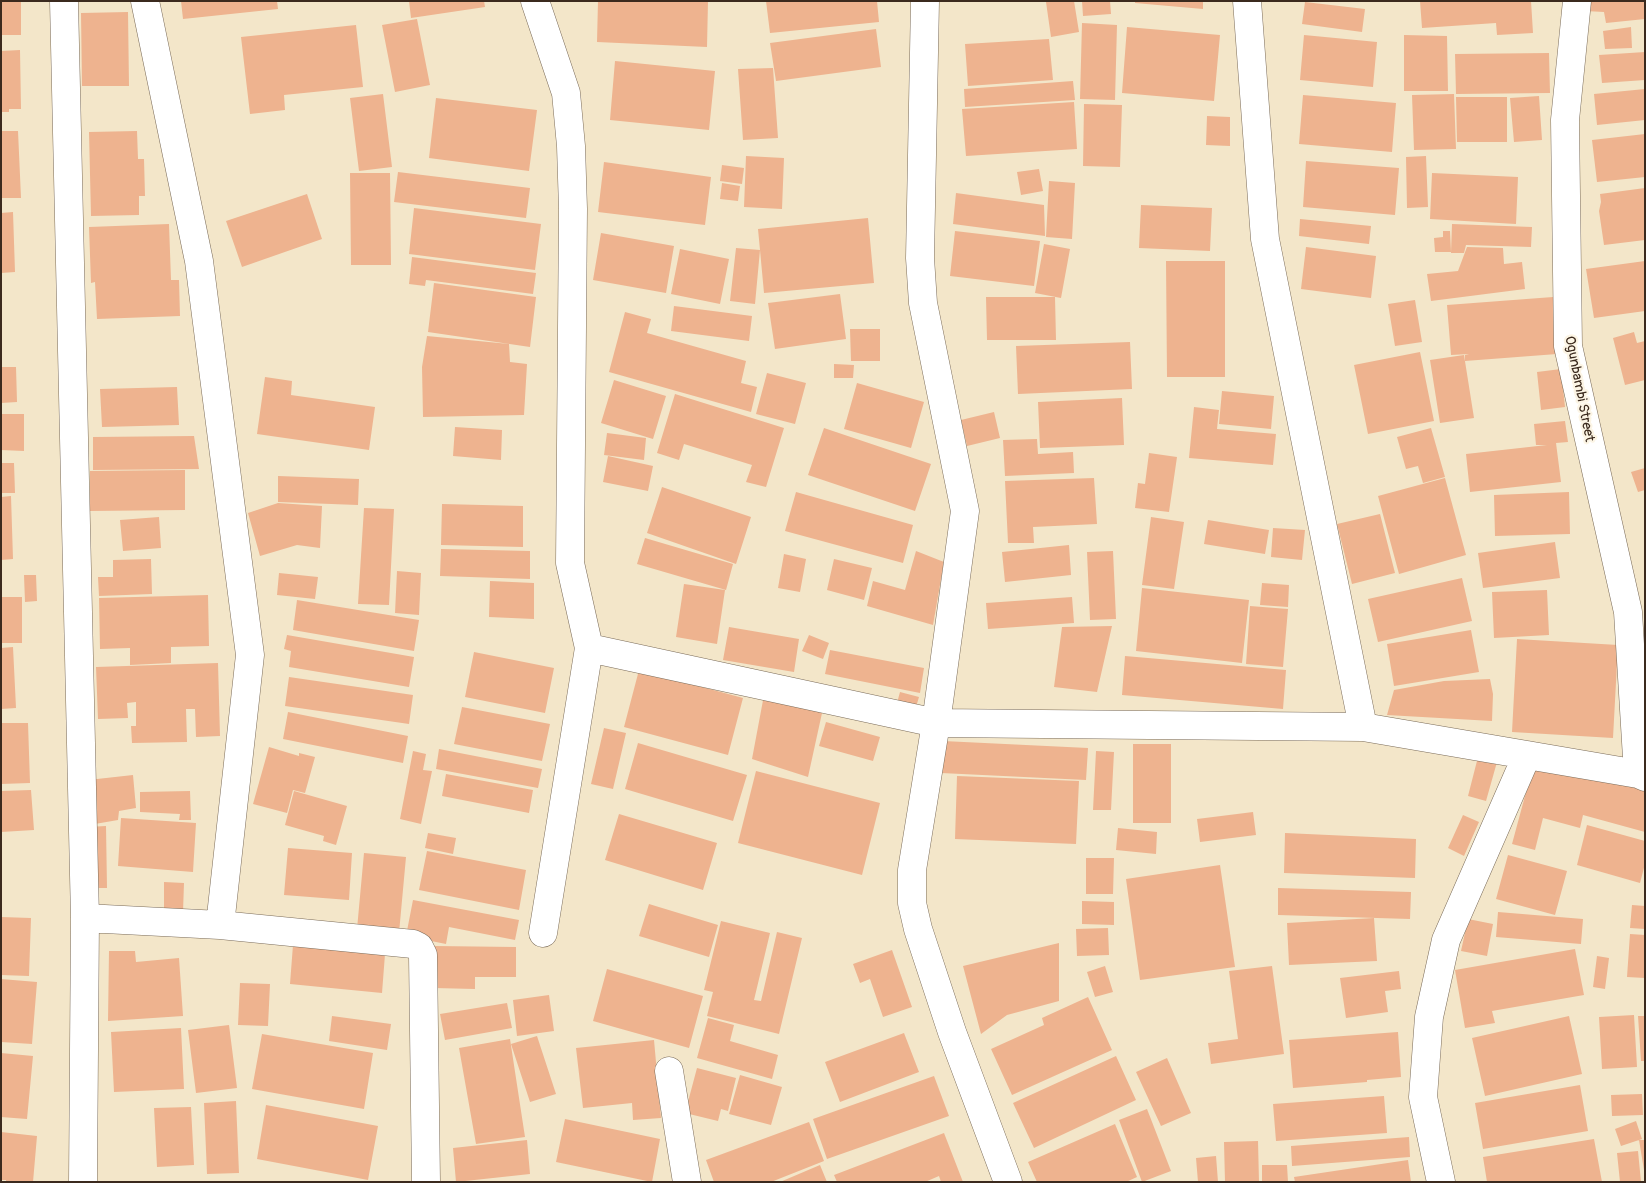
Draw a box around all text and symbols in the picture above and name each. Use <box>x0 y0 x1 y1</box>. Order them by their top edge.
street label: Ogunbambi Street <box>1561 335 1597 443</box>

